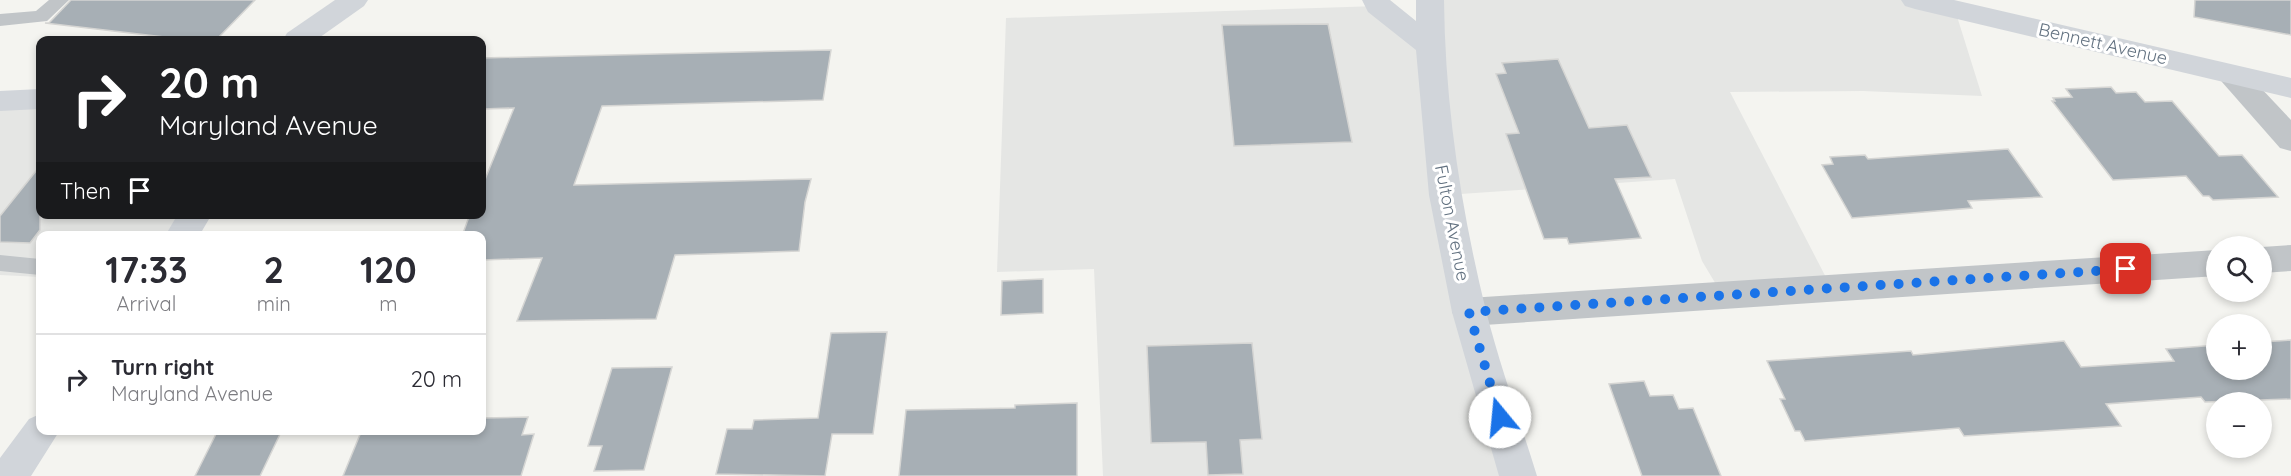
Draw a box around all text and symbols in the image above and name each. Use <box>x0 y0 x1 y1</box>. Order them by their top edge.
street label: Bennett Avenue <box>2036 18 2170 70</box>
text: 20 m <box>159 56 259 109</box>
icon: right <box>60 60 138 138</box>
text: Maryland Avenue <box>159 108 378 142</box>
street label: Fulton Avenue <box>1430 163 1475 283</box>
icon: arrive <box>123 174 156 207</box>
text: Then <box>60 177 111 205</box>
map controls <box>2206 236 2272 458</box>
button: search <box>2206 236 2272 302</box>
pin <box>2100 243 2151 294</box>
text: 17:33 <box>105 247 188 292</box>
text: 2 <box>264 247 284 292</box>
text: 120 <box>360 247 417 292</box>
icon: arrive <box>2109 252 2142 285</box>
text: Arrival <box>116 291 176 316</box>
text: min <box>257 291 291 316</box>
text: m <box>379 291 398 316</box>
button: + <box>2206 314 2272 380</box>
text: Turn right <box>111 353 215 381</box>
icon: right <box>60 363 93 396</box>
text: 20 m <box>411 365 462 393</box>
text: Maryland Avenue <box>111 381 273 406</box>
position arrow <box>1468 385 1532 449</box>
button: − <box>2206 392 2272 458</box>

